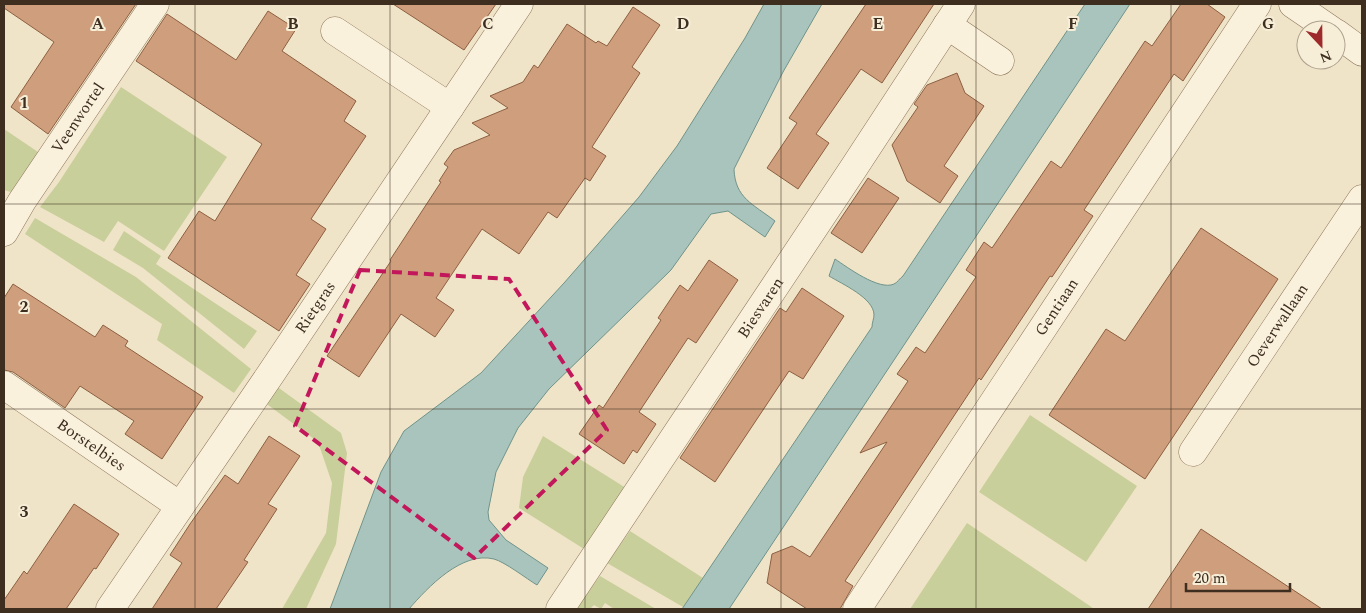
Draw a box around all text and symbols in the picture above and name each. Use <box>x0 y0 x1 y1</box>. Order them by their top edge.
text: A <box>92 12 105 36</box>
text: B <box>287 12 299 36</box>
text: C <box>482 12 494 36</box>
text: D <box>677 12 690 36</box>
text: E <box>873 12 883 36</box>
text: F <box>1068 12 1078 36</box>
text: G <box>1262 12 1274 36</box>
north arrow <box>1296 20 1346 70</box>
text: N <box>1316 45 1335 68</box>
street label: Veenwortel <box>45 78 111 158</box>
text: 1 <box>20 91 28 115</box>
street label: Biesvaren <box>731 272 790 343</box>
street label: Gentiaan <box>1029 273 1085 341</box>
street label: Rietgras <box>289 276 342 338</box>
street label: Oeverwallaan <box>1241 279 1314 372</box>
text: 2 <box>20 295 29 319</box>
street label: Borstelbies <box>52 413 131 477</box>
text: 3 <box>20 500 29 524</box>
scale bar <box>1186 560 1290 592</box>
text: 20 m <box>1194 567 1226 590</box>

